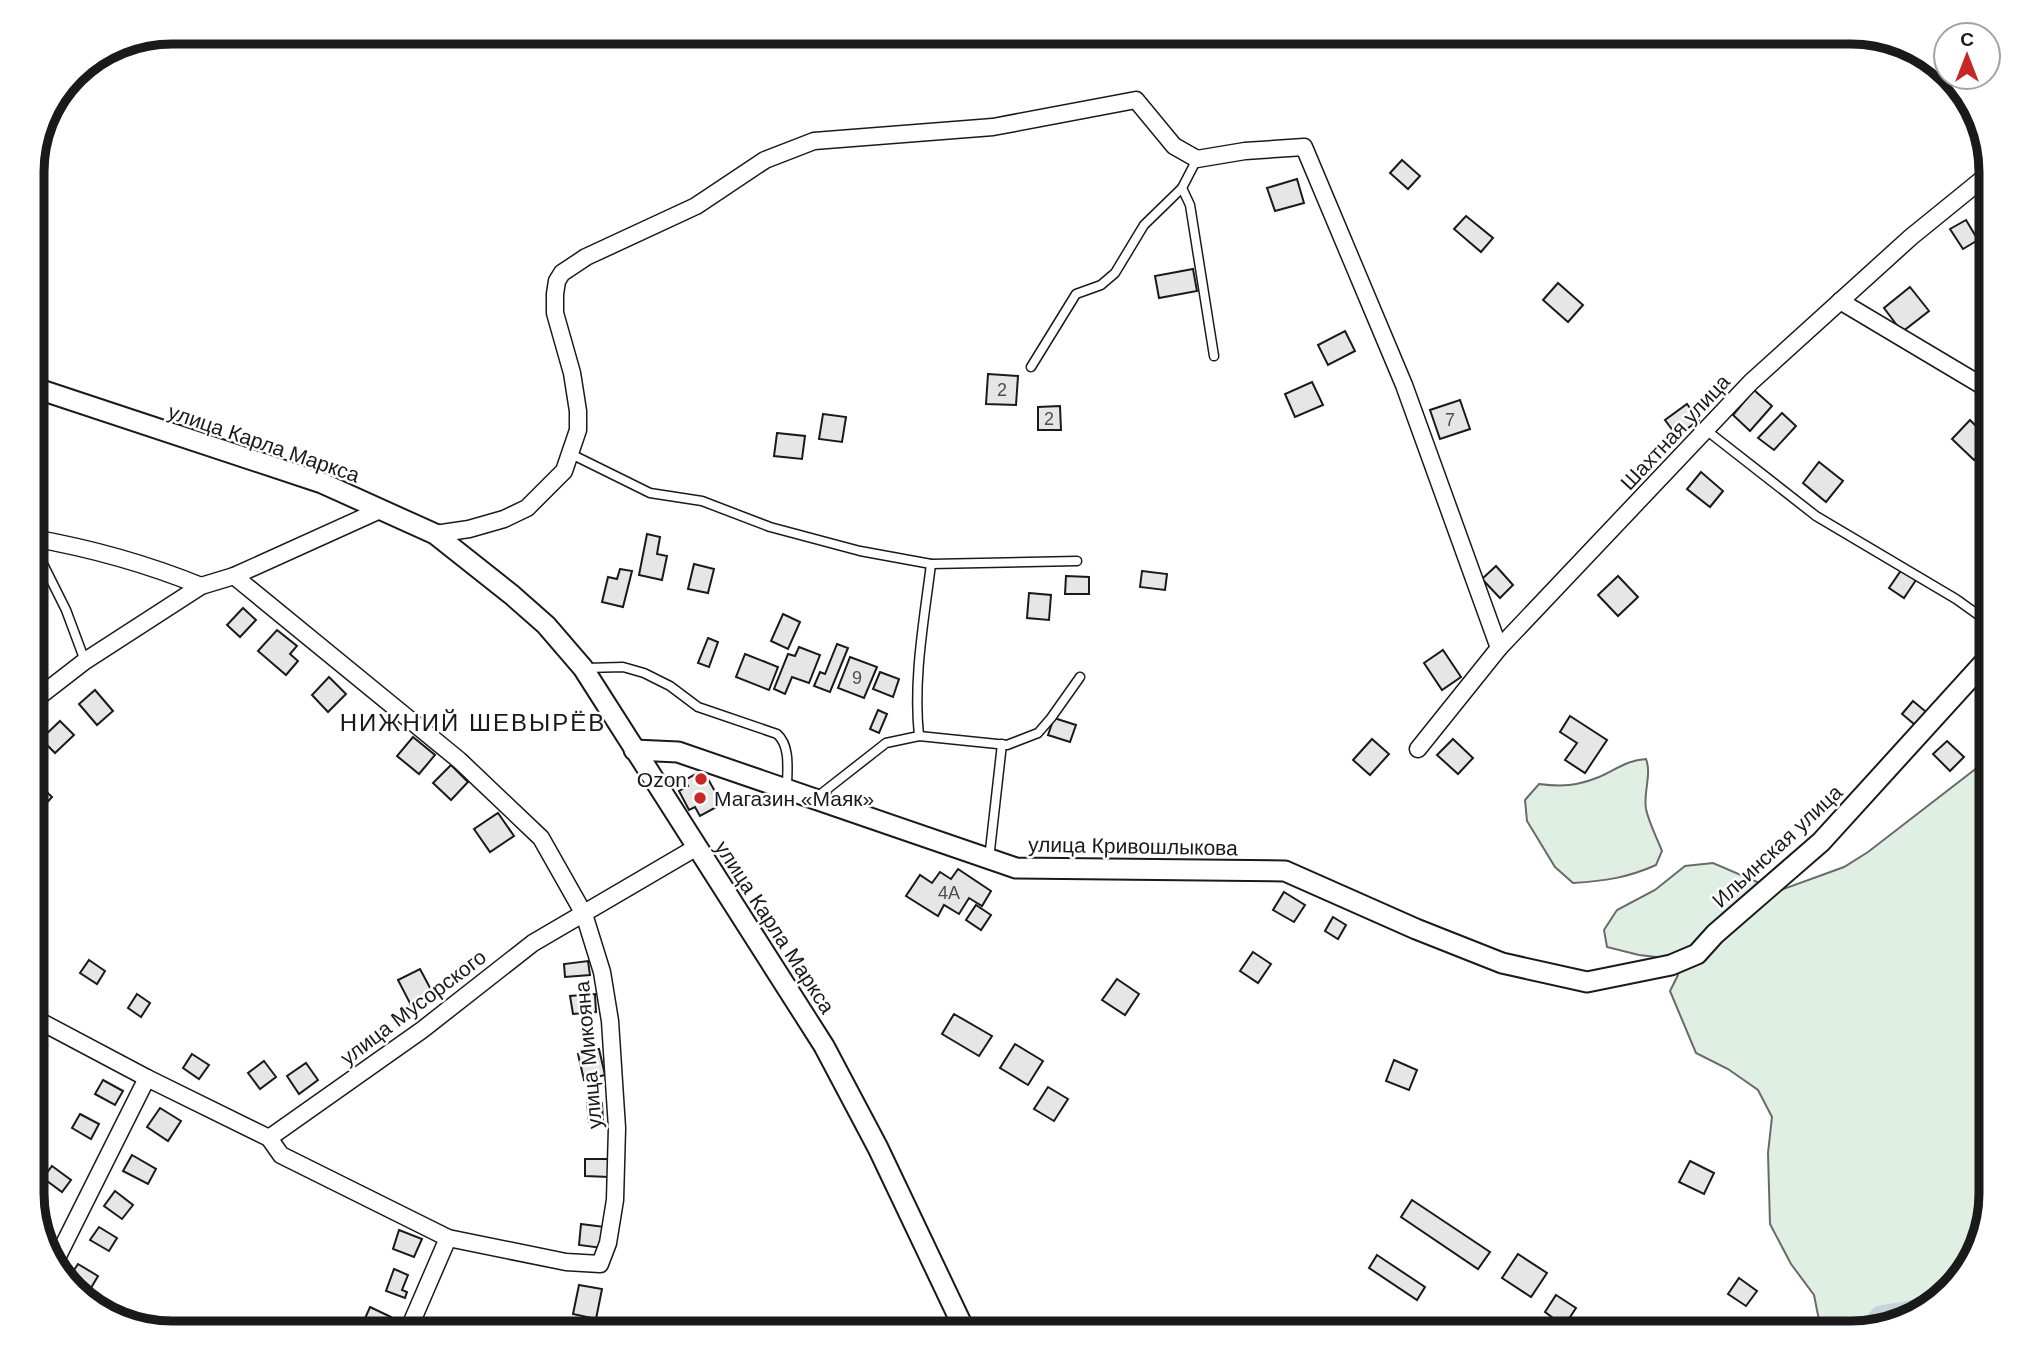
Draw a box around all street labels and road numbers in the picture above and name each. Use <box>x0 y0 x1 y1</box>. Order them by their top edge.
street label: Шахтная улица <box>1616 369 1734 494</box>
street label: улица Карла Маркса <box>165 399 363 487</box>
street label: Ильинская улица <box>1708 780 1847 912</box>
street label: улица Кривошлыкова <box>1028 833 1238 859</box>
street label: улица Карла Маркса <box>711 836 840 1018</box>
street label: улица Мусорского <box>336 945 490 1069</box>
street label: улица Микояна <box>570 980 606 1130</box>

